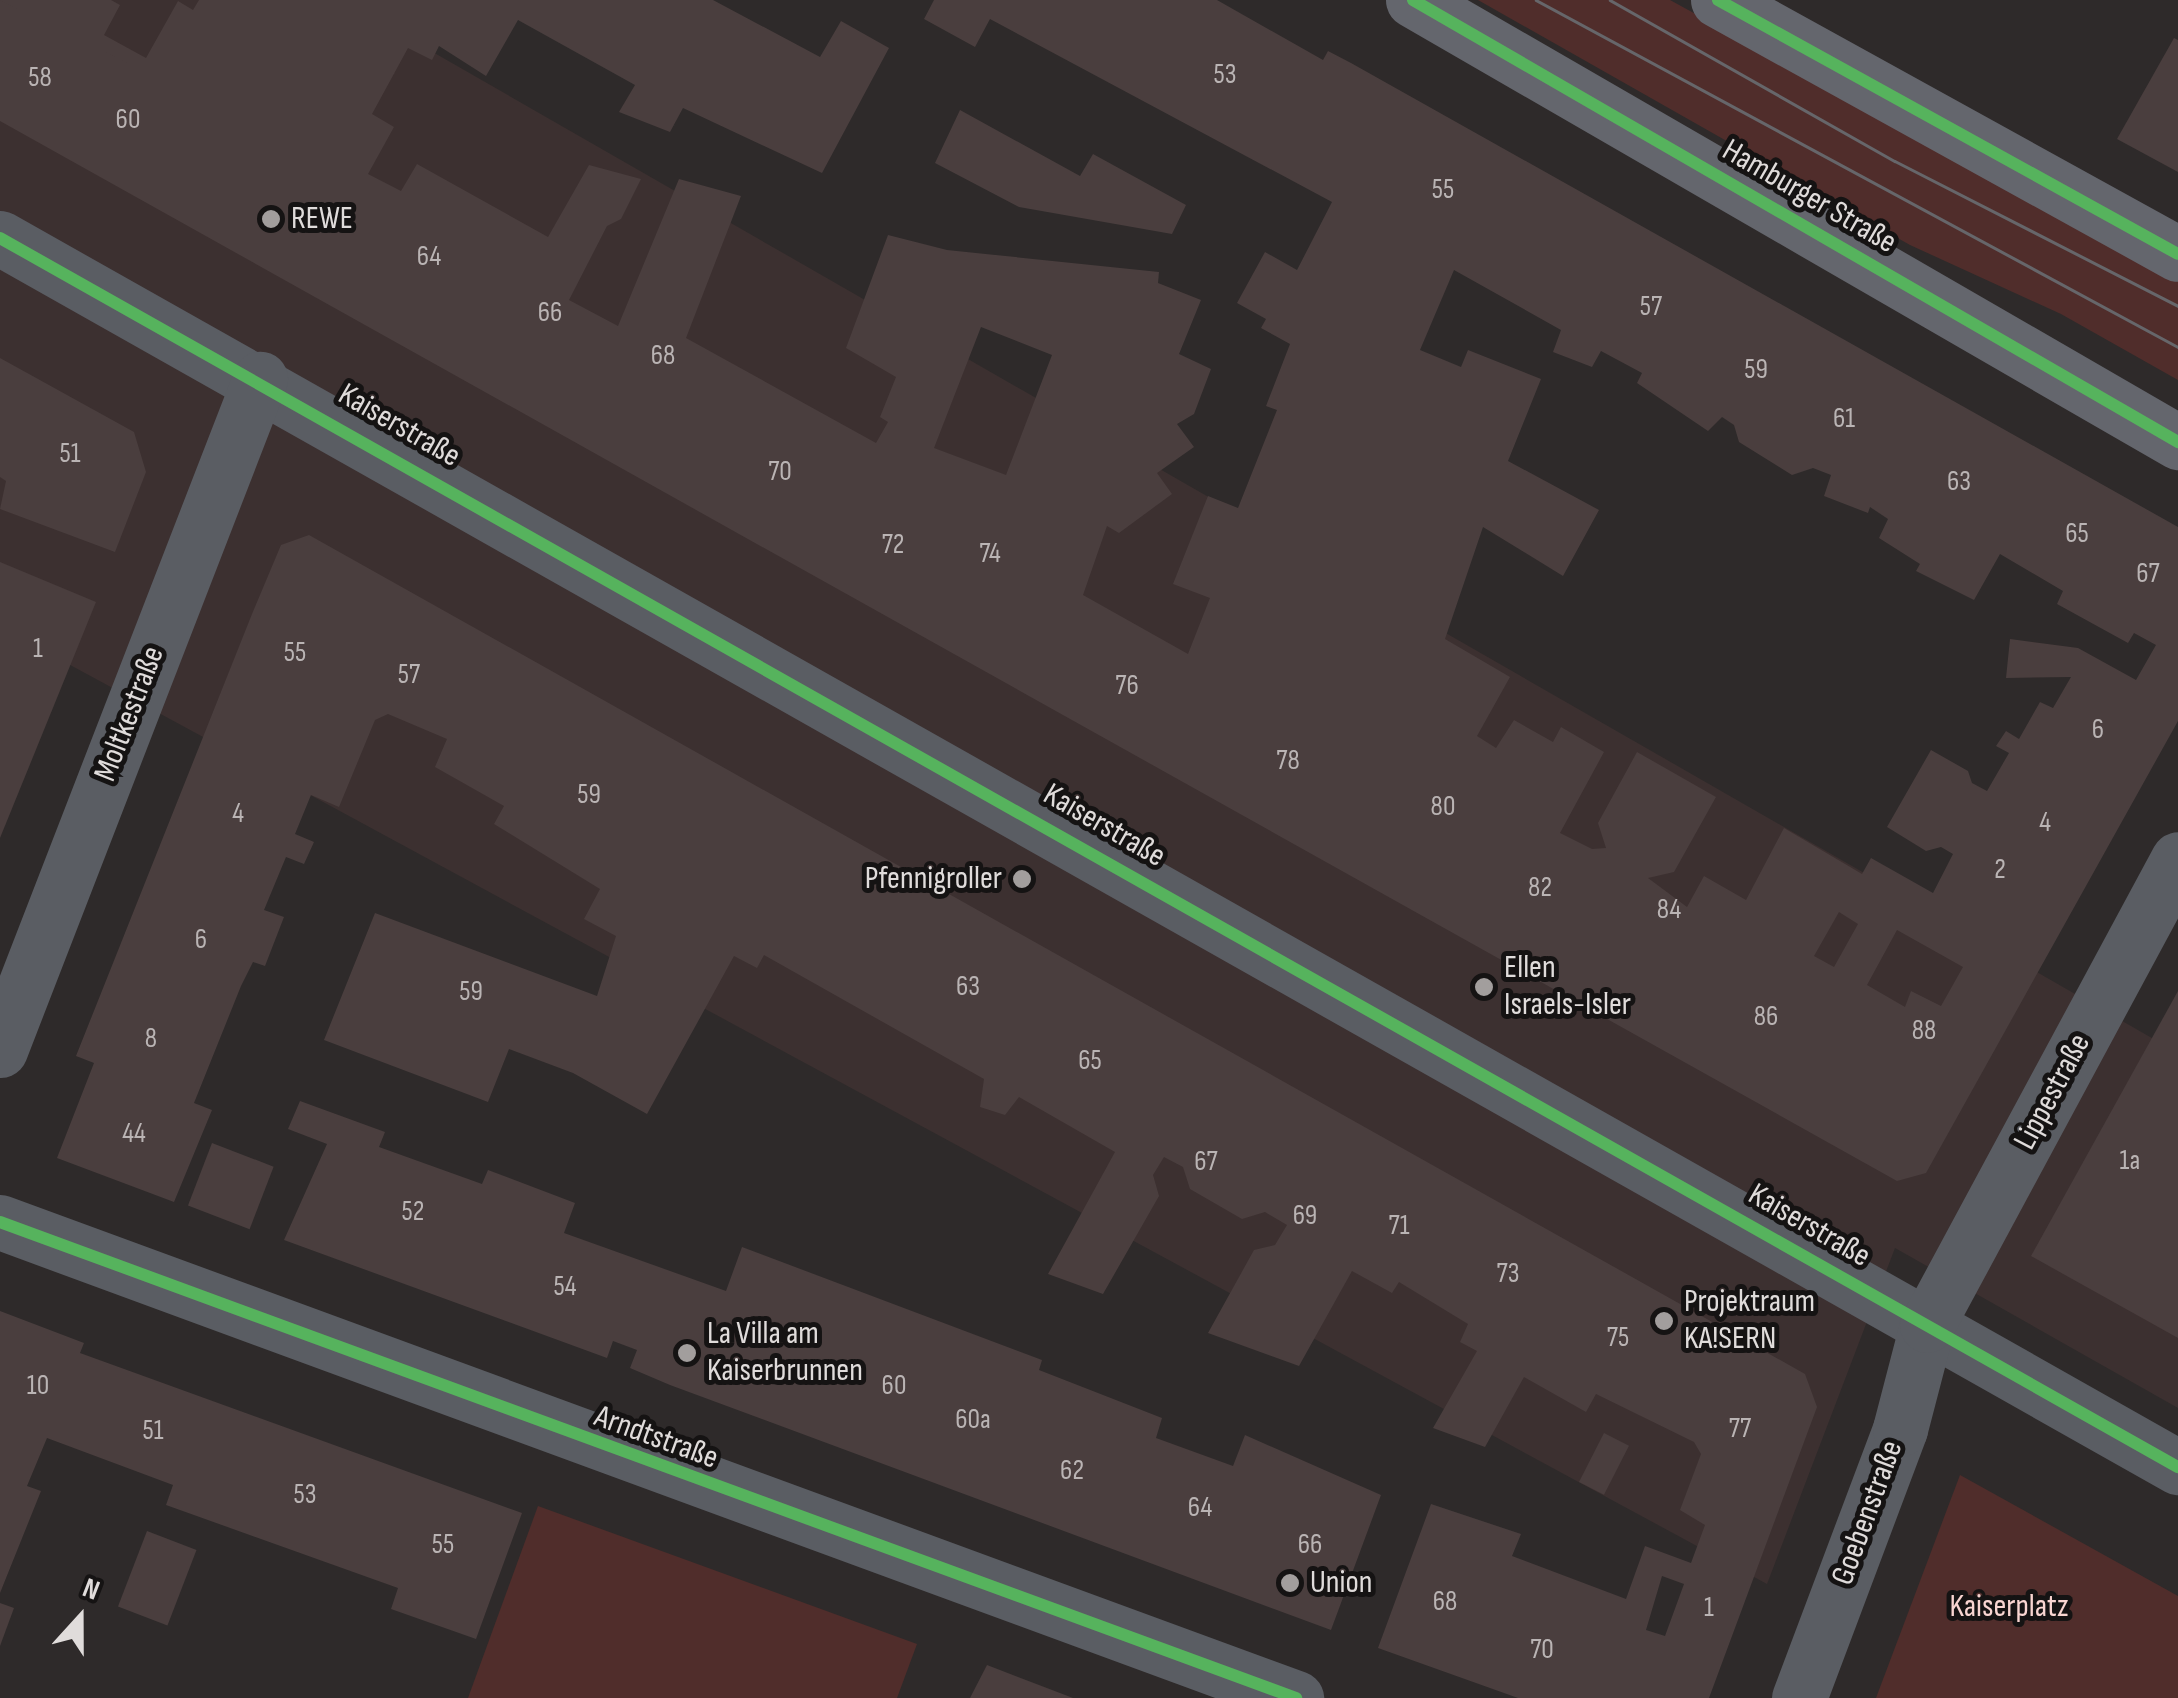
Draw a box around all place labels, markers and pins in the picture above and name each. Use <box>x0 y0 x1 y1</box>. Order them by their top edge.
place label: REWE <box>291 200 353 238</box>
marker: REWE <box>260 208 282 230</box>
place label: Pfennigroller <box>865 860 1002 898</box>
marker: Pfennigroller <box>1011 868 1033 890</box>
place label: Ellen Israels-Isler <box>1504 950 1631 1025</box>
marker: Ellen Israels-Isler <box>1473 976 1495 998</box>
place label: Projektraum KA!SERN <box>1684 1284 1815 1359</box>
marker: Projektraum KA!SERN <box>1653 1310 1675 1332</box>
place label: La Villa am Kaiserbrunnen <box>707 1316 863 1391</box>
marker: La Villa am Kaiserbrunnen <box>676 1342 698 1364</box>
place label: Union <box>1310 1564 1372 1602</box>
marker: Union <box>1279 1572 1301 1594</box>

